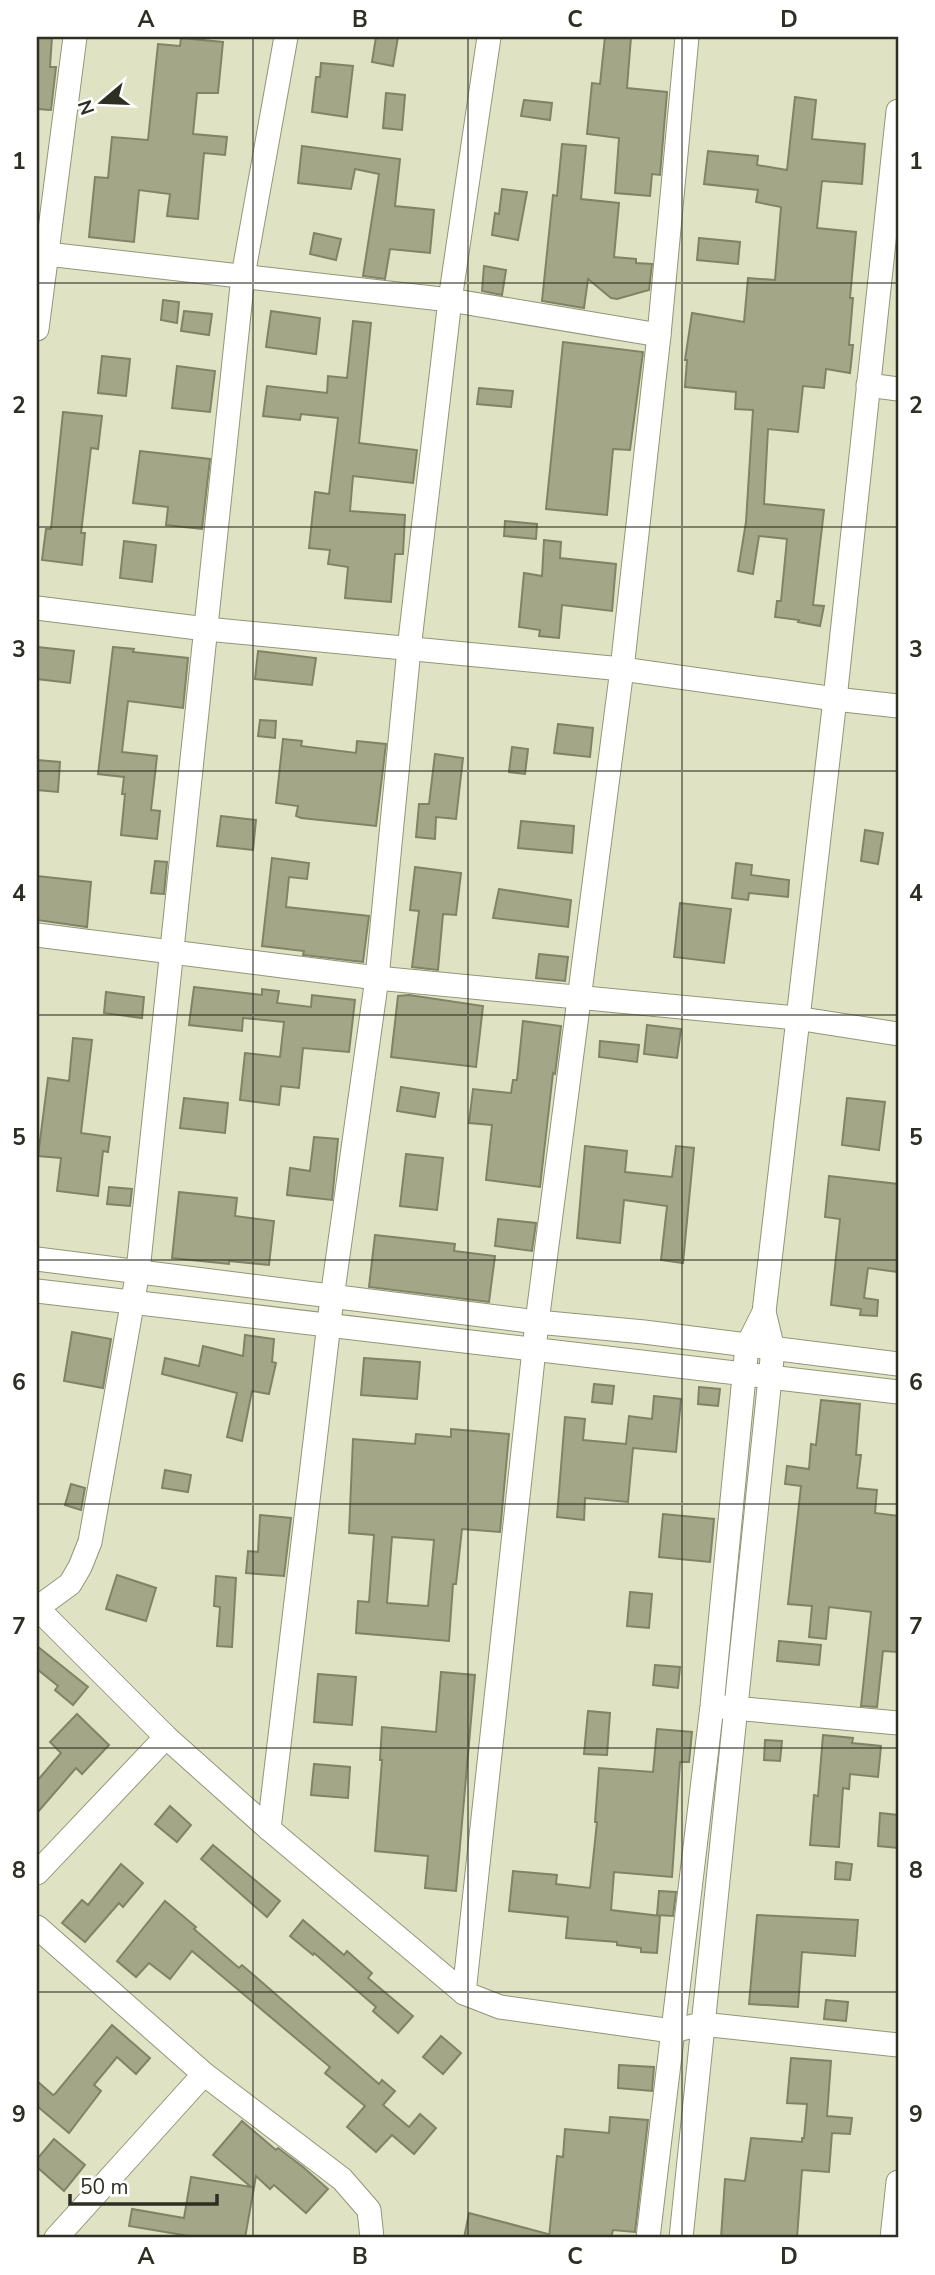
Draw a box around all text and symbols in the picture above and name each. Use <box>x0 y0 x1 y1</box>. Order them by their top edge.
text: A <box>137 4 155 35</box>
text: B <box>352 4 368 35</box>
text: C <box>567 4 583 35</box>
text: D <box>780 4 798 35</box>
north arrow <box>66 66 136 136</box>
text: N <box>72 96 101 118</box>
text: 1 <box>12 146 26 177</box>
text: 1 <box>909 146 923 177</box>
text: 2 <box>12 390 26 421</box>
text: 2 <box>909 390 923 421</box>
text: 3 <box>12 634 26 665</box>
text: 3 <box>909 634 923 665</box>
text: 4 <box>12 878 26 909</box>
text: 4 <box>909 878 923 909</box>
text: 5 <box>12 1122 26 1153</box>
text: 5 <box>909 1122 923 1153</box>
text: 6 <box>12 1367 26 1398</box>
text: 6 <box>909 1367 923 1398</box>
text: 7 <box>12 1611 26 1642</box>
text: 7 <box>909 1611 923 1642</box>
text: 8 <box>12 1855 26 1886</box>
text: 8 <box>909 1855 923 1886</box>
text: 9 <box>12 2099 26 2130</box>
text: 9 <box>909 2099 923 2130</box>
scale bar <box>70 2163 217 2207</box>
text: 50 m <box>80 2173 129 2201</box>
text: A <box>137 2241 155 2272</box>
text: B <box>352 2241 368 2272</box>
text: C <box>567 2241 583 2272</box>
text: D <box>780 2241 798 2272</box>

